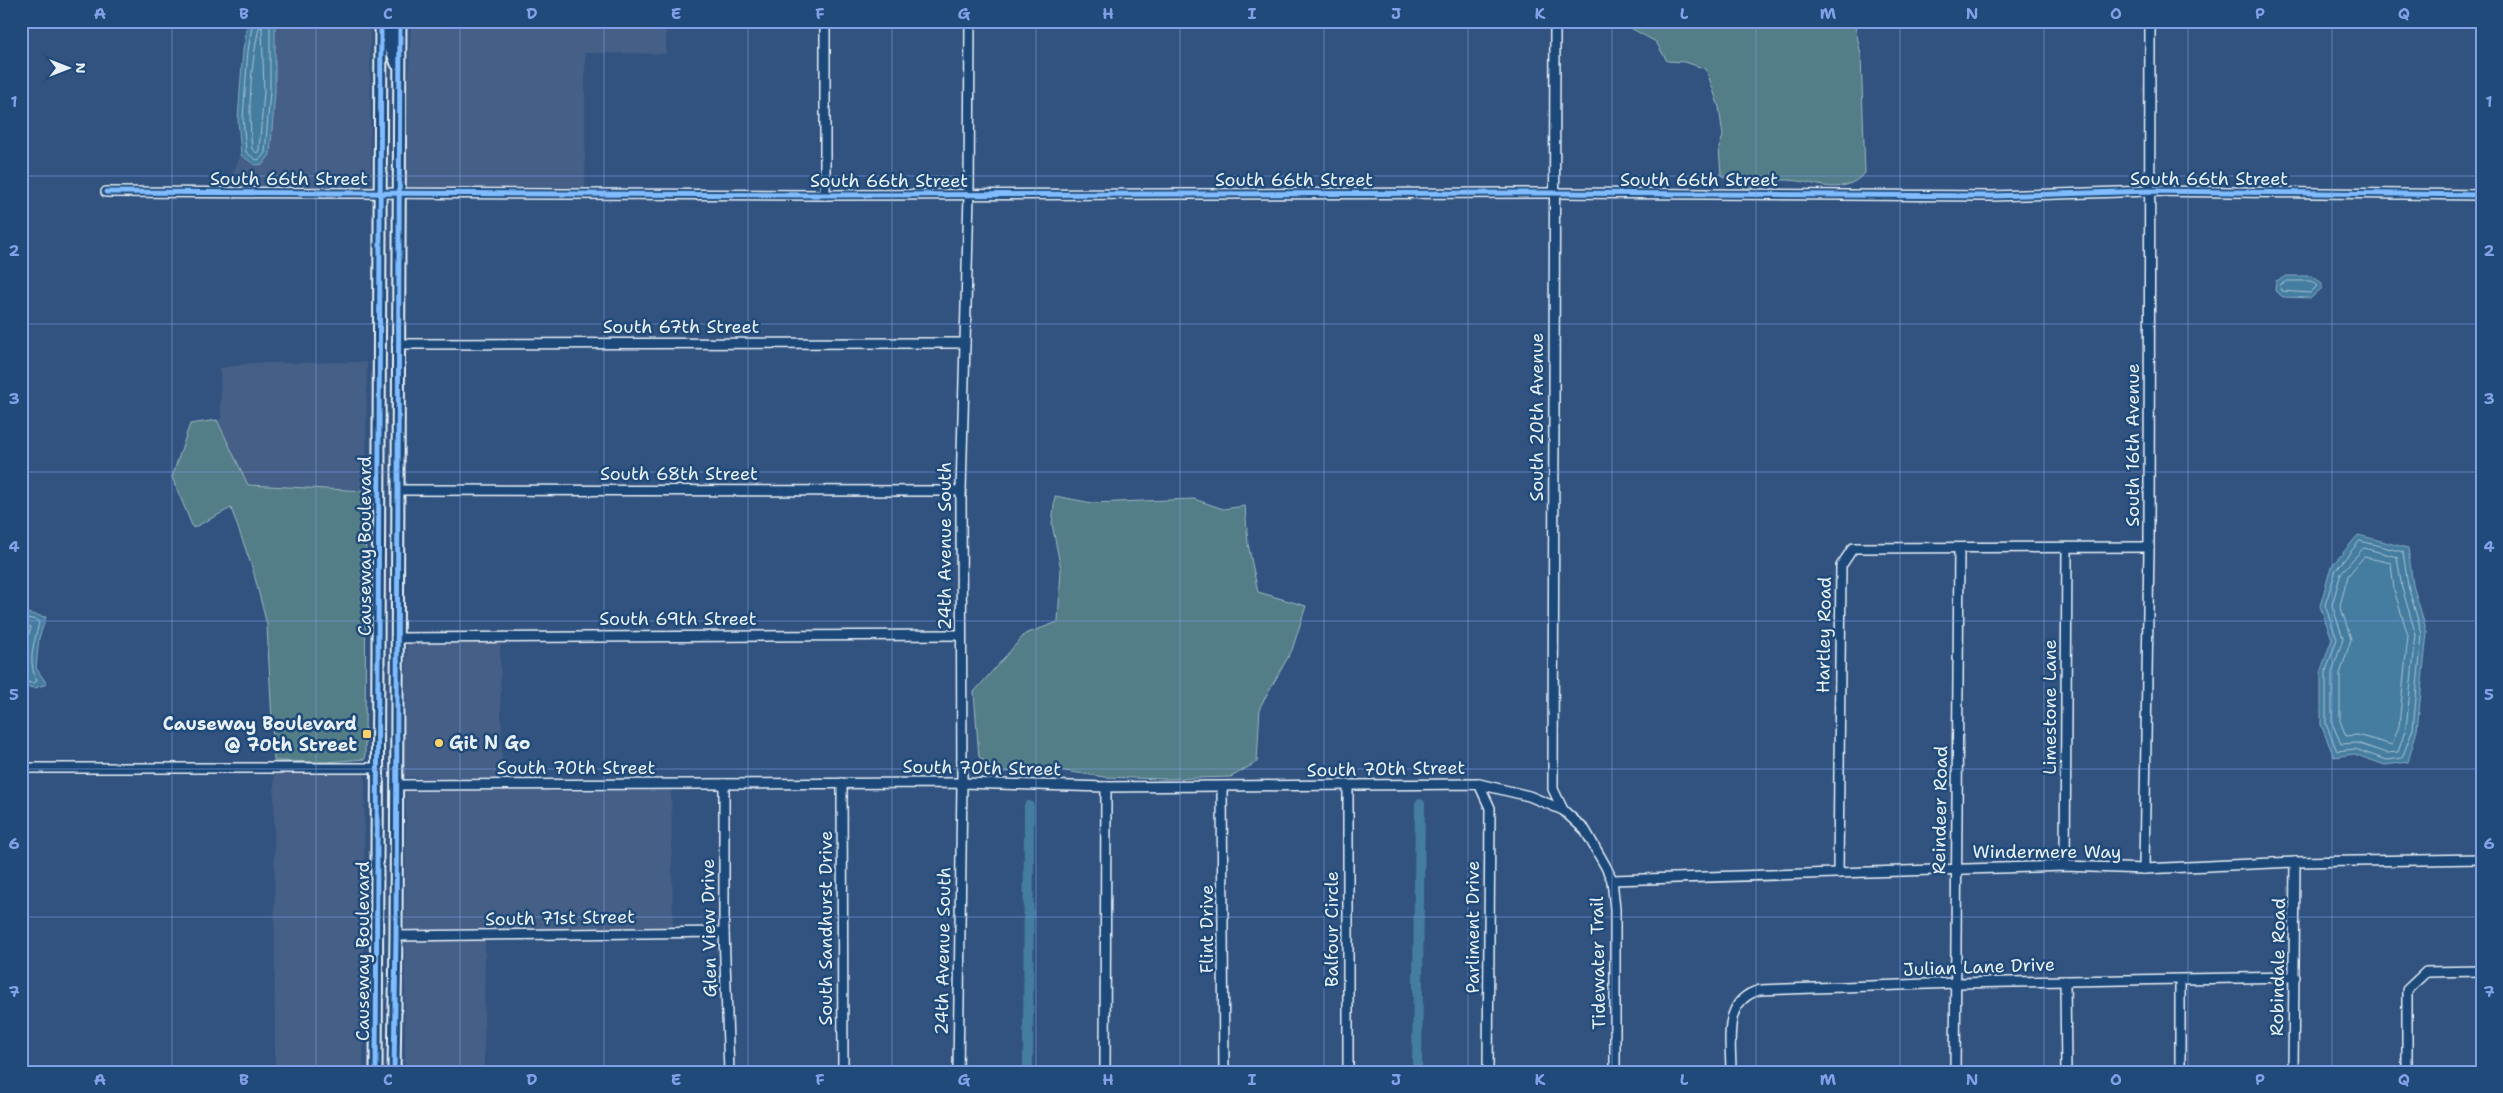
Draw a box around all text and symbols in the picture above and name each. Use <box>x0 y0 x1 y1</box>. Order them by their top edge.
text: A <box>94 3 106 24</box>
text: B <box>239 3 249 24</box>
text: C <box>383 3 393 24</box>
text: D <box>526 3 538 24</box>
text: E <box>671 3 681 24</box>
text: F <box>815 3 825 24</box>
text: G <box>958 3 971 24</box>
text: H <box>1102 3 1114 24</box>
text: I <box>1248 3 1257 24</box>
text: J <box>1391 3 1401 24</box>
text: K <box>1535 3 1546 24</box>
text: L <box>1680 3 1689 24</box>
text: M <box>1820 3 1837 24</box>
text: N <box>1966 3 1978 24</box>
text: O <box>2110 3 2122 24</box>
text: P <box>2255 3 2265 24</box>
text: Q <box>2398 3 2410 24</box>
north arrow <box>42 42 92 92</box>
text: N <box>72 62 90 74</box>
text: 1 <box>10 91 18 112</box>
text: 1 <box>2485 91 2493 112</box>
street label: South 66th Street <box>210 167 368 191</box>
street label: South 66th Street <box>2130 167 2288 191</box>
street label: South 66th Street <box>1215 168 1373 192</box>
street label: South 66th Street <box>1620 168 1778 192</box>
street label: South 66th Street <box>810 169 968 193</box>
text: 2 <box>8 240 20 261</box>
text: 2 <box>2483 240 2495 261</box>
street label: South 67th Street <box>603 315 759 339</box>
street label: South 20th Avenue <box>1525 333 1549 502</box>
street label: South 16th Avenue <box>2121 363 2145 527</box>
text: 3 <box>8 388 20 409</box>
text: 3 <box>2483 388 2495 409</box>
street label: Causeway Boulevard <box>353 456 377 636</box>
street label: South 68th Street <box>600 462 758 486</box>
street label: 24th Avenue South <box>933 462 957 630</box>
text: 4 <box>8 536 20 557</box>
text: 4 <box>2483 536 2495 557</box>
street label: Hartley Road <box>1811 577 1837 693</box>
street label: South 69th Street <box>599 607 757 631</box>
street label: Limestone Lane <box>2038 639 2062 775</box>
text: 5 <box>9 684 19 705</box>
text: 5 <box>2484 684 2494 705</box>
place label: Causeway Boulevard @ 70th Street <box>163 712 357 757</box>
marker: Causeway Boulevard @ 70th Street <box>361 728 373 740</box>
place label: Git N Go <box>449 731 531 755</box>
marker: Git N Go <box>433 737 445 749</box>
street label: Reindeer Road <box>1927 745 1953 875</box>
street label: South 70th Street <box>903 755 1062 781</box>
street label: South 70th Street <box>497 756 655 780</box>
street label: South 70th Street <box>1307 756 1466 782</box>
street label: South Sandhurst Drive <box>814 831 838 1025</box>
text: 6 <box>8 833 20 854</box>
text: 6 <box>2483 833 2495 854</box>
street label: Windermere Way <box>1973 840 2121 864</box>
street label: Glen View Drive <box>696 858 722 998</box>
street label: Parliment Drive <box>1461 860 1485 994</box>
street label: Causeway Boulevard <box>351 861 375 1041</box>
street label: 24th Avenue South <box>930 867 956 1035</box>
street label: Balfour Circle <box>1320 871 1344 987</box>
street label: Flint Drive <box>1195 885 1219 973</box>
street label: Tidewater Trail <box>1585 896 1611 1030</box>
street label: Robindale Road <box>2265 898 2291 1036</box>
street label: South 71st Street <box>485 905 635 931</box>
street label: Julian Lane Drive <box>1903 952 2055 982</box>
text: 7 <box>8 981 20 1002</box>
text: 7 <box>2483 981 2495 1002</box>
text: A <box>94 1069 106 1090</box>
text: B <box>239 1069 249 1090</box>
text: C <box>383 1069 393 1090</box>
text: D <box>526 1069 538 1090</box>
text: E <box>671 1069 681 1090</box>
text: F <box>815 1069 825 1090</box>
text: G <box>958 1069 971 1090</box>
text: H <box>1102 1069 1114 1090</box>
text: I <box>1248 1069 1257 1090</box>
text: J <box>1391 1069 1401 1090</box>
text: K <box>1535 1069 1546 1090</box>
text: L <box>1680 1069 1689 1090</box>
text: M <box>1820 1069 1837 1090</box>
text: N <box>1966 1069 1978 1090</box>
text: O <box>2110 1069 2122 1090</box>
text: P <box>2255 1069 2265 1090</box>
text: Q <box>2398 1069 2410 1090</box>

